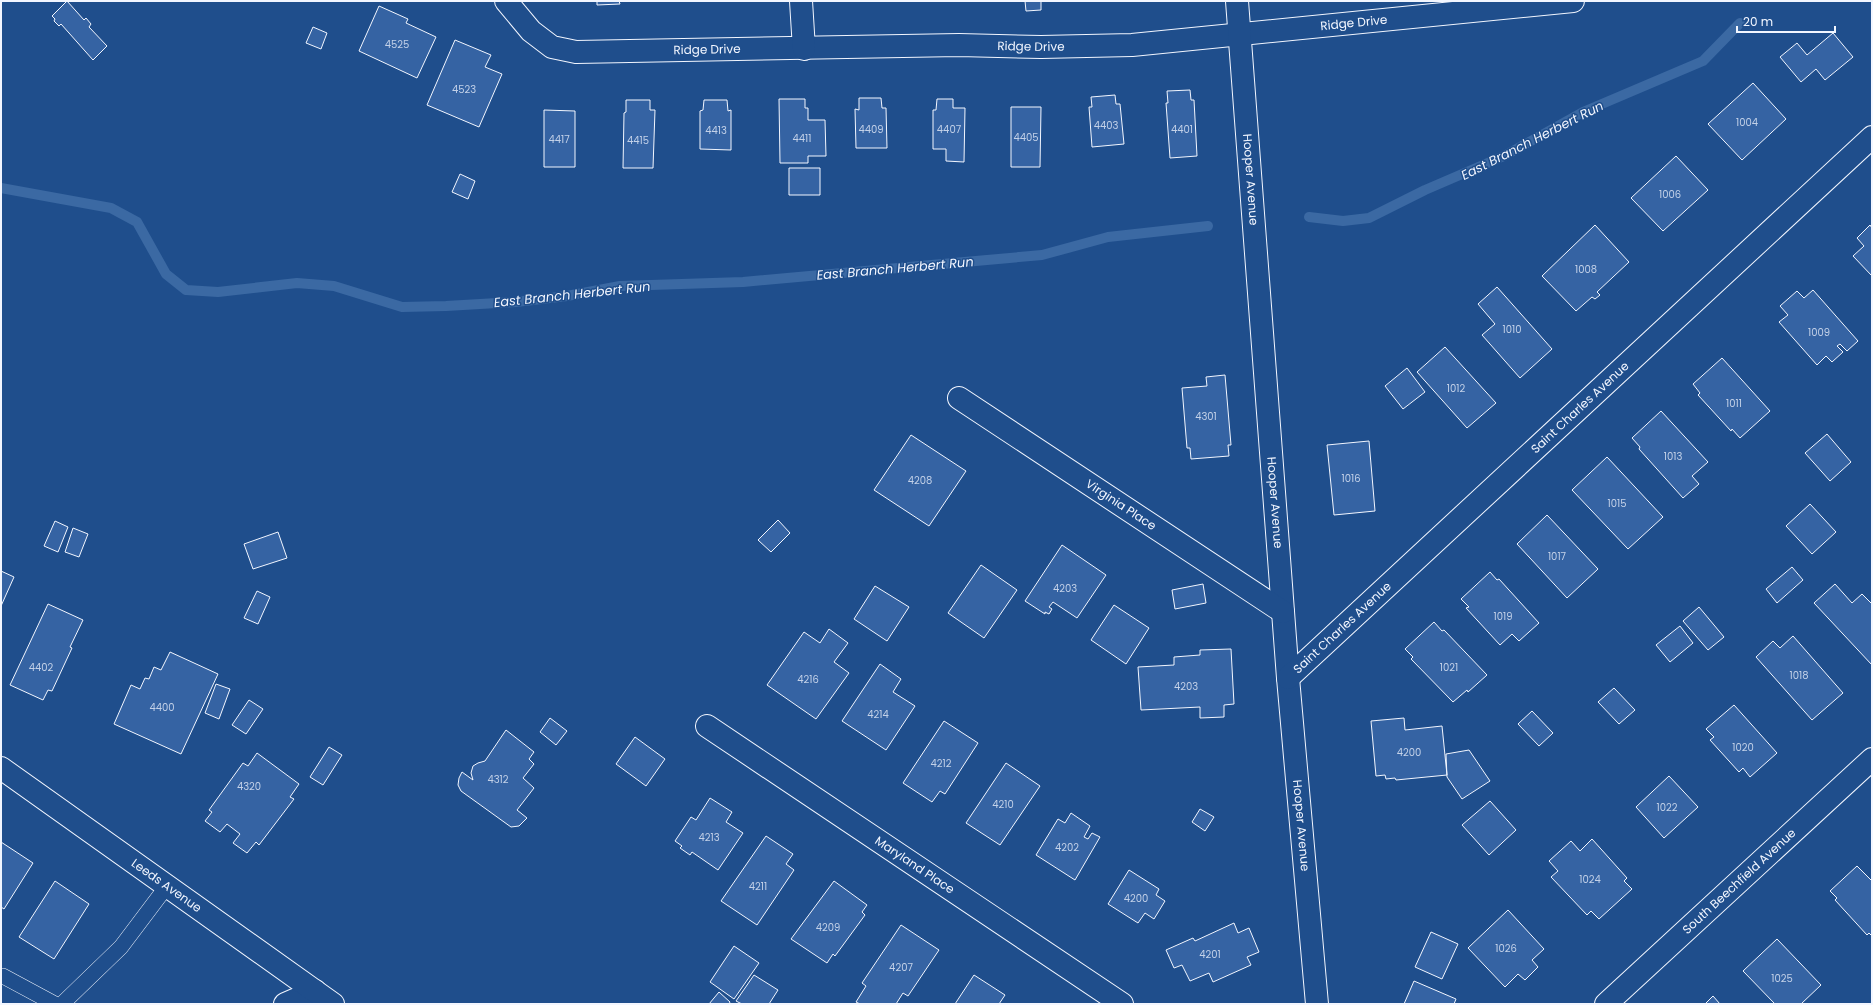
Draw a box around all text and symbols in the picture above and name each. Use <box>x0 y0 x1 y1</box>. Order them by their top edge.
scale bar <box>1737 8 1835 34</box>
street label: Ridge Drive <box>1319 11 1388 34</box>
text: 20 m <box>1743 13 1773 30</box>
house number: 4525 <box>385 37 409 52</box>
street label: Ridge Drive <box>997 37 1065 55</box>
street label: Ridge Drive <box>673 40 741 58</box>
house number: 4523 <box>452 82 476 97</box>
water label: East Branch Herbert Run <box>1458 96 1607 185</box>
house number: 1004 <box>1736 115 1758 130</box>
house number: 4403 <box>1094 118 1118 133</box>
house number: 4409 <box>858 122 884 137</box>
house number: 4407 <box>937 122 962 137</box>
house number: 4401 <box>1171 122 1193 137</box>
house number: 4413 <box>705 123 727 138</box>
house number: 4405 <box>1013 130 1039 145</box>
house number: 4411 <box>793 131 811 146</box>
house number: 4417 <box>548 132 570 147</box>
house number: 4415 <box>627 133 649 148</box>
street label: Hooper Avenue <box>1239 133 1263 226</box>
house number: 1006 <box>1659 187 1681 202</box>
water label: East Branch Herbert Run <box>816 252 974 285</box>
house number: 1008 <box>1575 262 1597 277</box>
water label: East Branch Herbert Run <box>493 277 651 312</box>
house number: 1010 <box>1503 322 1521 337</box>
house number: 1009 <box>1808 325 1830 340</box>
street label: Saint Charles Avenue <box>1527 357 1632 457</box>
house number: 1012 <box>1447 381 1465 396</box>
house number: 1011 <box>1726 396 1742 411</box>
house number: 4301 <box>1195 409 1217 424</box>
house number: 1013 <box>1664 449 1682 464</box>
street label: Hooper Avenue <box>1263 456 1287 549</box>
house number: 1016 <box>1341 471 1361 486</box>
house number: 4208 <box>908 473 932 488</box>
street label: Virginia Place <box>1083 475 1160 534</box>
house number: 1015 <box>1608 496 1626 511</box>
house number: 1017 <box>1548 549 1567 564</box>
street label: Saint Charles Avenue <box>1289 578 1395 677</box>
house number: 4203 <box>1053 581 1077 596</box>
house number: 1019 <box>1494 609 1512 624</box>
house number: 4402 <box>29 660 54 675</box>
house number: 1021 <box>1440 660 1458 675</box>
house number: 1018 <box>1790 668 1809 683</box>
house number: 4216 <box>797 672 819 687</box>
house number: 4203 <box>1174 679 1198 694</box>
house number: 4400 <box>149 700 175 715</box>
house number: 4214 <box>867 707 889 722</box>
house number: 1020 <box>1732 740 1754 755</box>
house number: 4200 <box>1397 745 1421 760</box>
house number: 4212 <box>931 756 952 771</box>
house number: 4312 <box>487 772 509 787</box>
house number: 4320 <box>237 779 261 794</box>
street label: Hooper Avenue <box>1289 779 1314 872</box>
house number: 4210 <box>992 797 1014 812</box>
house number: 1022 <box>1657 800 1678 815</box>
street label: South Beechfield Avenue <box>1678 824 1799 938</box>
house number: 4213 <box>698 830 720 845</box>
street label: Maryland Place <box>872 832 958 898</box>
house number: 4202 <box>1055 840 1079 855</box>
street label: Leeds Avenue <box>128 854 205 916</box>
house number: 1024 <box>1579 872 1601 887</box>
house number: 4211 <box>749 879 767 894</box>
house number: 4200 <box>1124 891 1148 906</box>
house number: 4209 <box>816 920 840 935</box>
house number: 1026 <box>1495 941 1517 956</box>
house number: 4201 <box>1199 947 1221 962</box>
house number: 4207 <box>889 960 913 975</box>
house number: 1025 <box>1771 971 1793 986</box>

